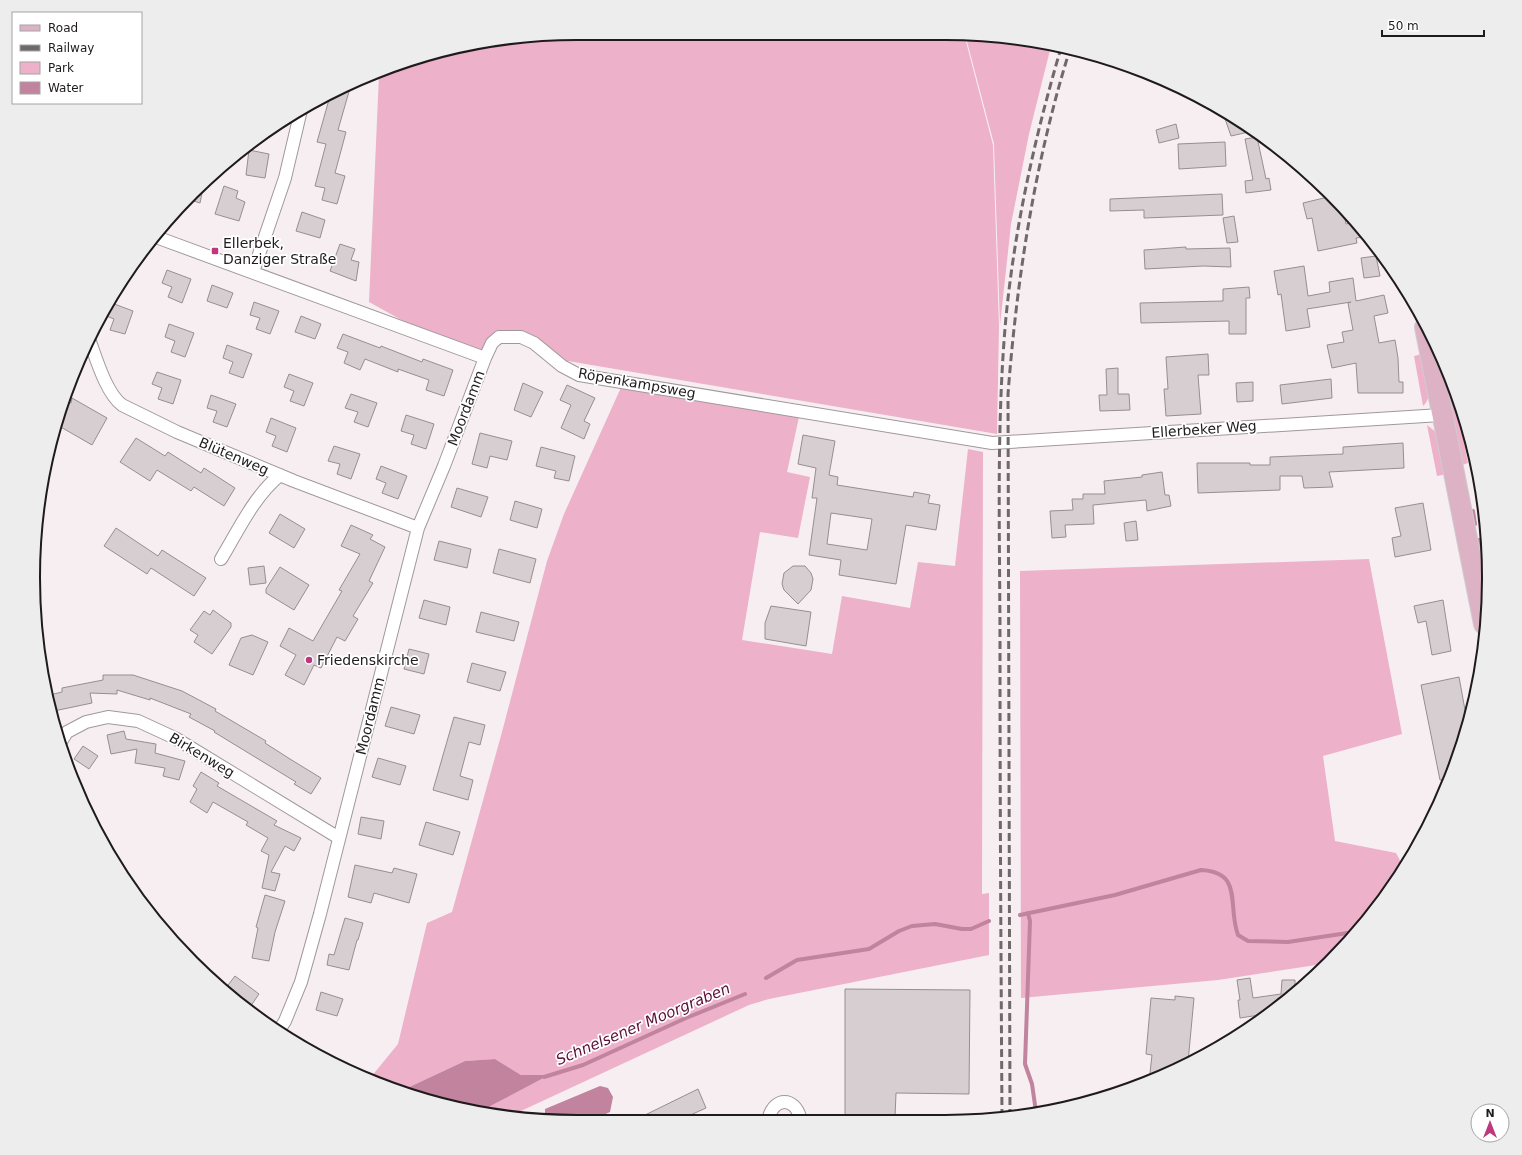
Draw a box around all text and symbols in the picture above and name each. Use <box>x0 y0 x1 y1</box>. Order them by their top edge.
legend <box>12 12 142 104</box>
scale bar <box>1382 12 1484 38</box>
text: 50 m <box>1388 19 1419 33</box>
text: Road <box>48 21 78 35</box>
text: Railway <box>48 41 94 55</box>
text: Park <box>48 61 74 75</box>
text: Water <box>48 81 84 95</box>
place label: Ellerbek, Danziger Straße <box>223 235 336 267</box>
marker: Ellerbek, Danziger Straße <box>210 246 220 256</box>
street label: Röpenkampsweg <box>577 365 697 401</box>
street label: Moordamm <box>444 368 488 448</box>
street label: Ellerbeker Weg <box>1151 417 1257 441</box>
street label: Blütenweg <box>197 434 271 478</box>
place label: Friedenskirche <box>317 652 419 668</box>
marker: Friedenskirche <box>304 655 314 665</box>
street label: Moordamm <box>353 676 387 756</box>
street label: Birkenweg <box>166 729 238 781</box>
water label: Schnelsener Moorgraben <box>553 979 733 1069</box>
north arrow <box>1470 1103 1510 1143</box>
text: N <box>1485 1107 1495 1120</box>

